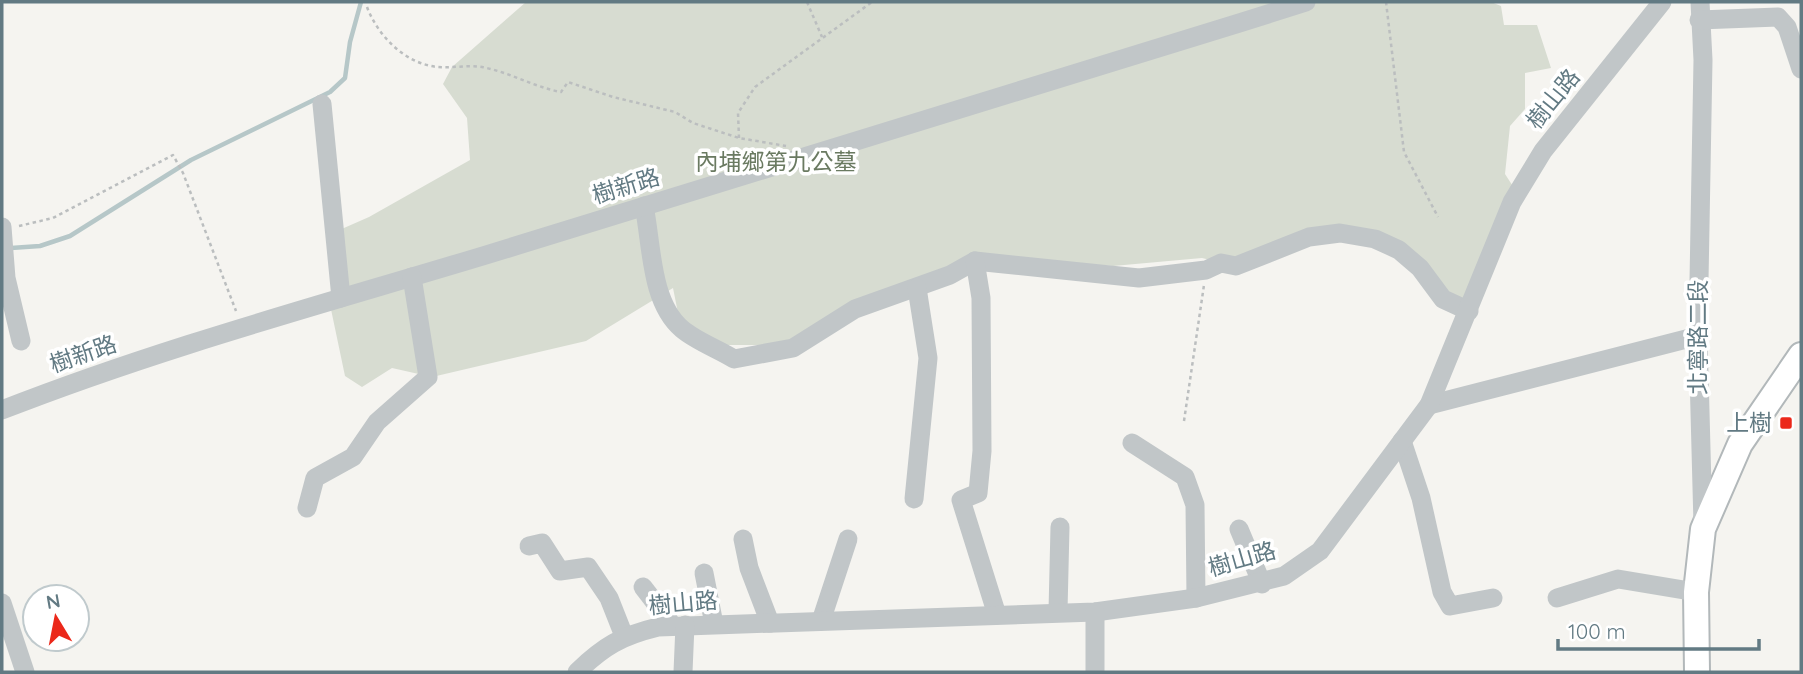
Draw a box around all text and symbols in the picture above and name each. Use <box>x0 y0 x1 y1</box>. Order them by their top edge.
street label: 樹山路 <box>1520 63 1586 135</box>
park label: 內埔鄉第九公墓 <box>696 147 857 176</box>
street label: 樹新路 <box>589 162 663 209</box>
street label: 北寧路二段 <box>1683 280 1712 395</box>
street label: 樹新路 <box>45 329 120 378</box>
place label: 上樹 <box>1726 408 1772 437</box>
marker: 上樹 <box>1778 415 1794 431</box>
street label: 樹山路 <box>1205 535 1279 582</box>
north arrow <box>21 583 91 653</box>
street label: 樹山路 <box>647 585 719 620</box>
text: N <box>44 588 62 614</box>
scale bar <box>1558 608 1759 652</box>
text: 100 m <box>1568 618 1626 644</box>

